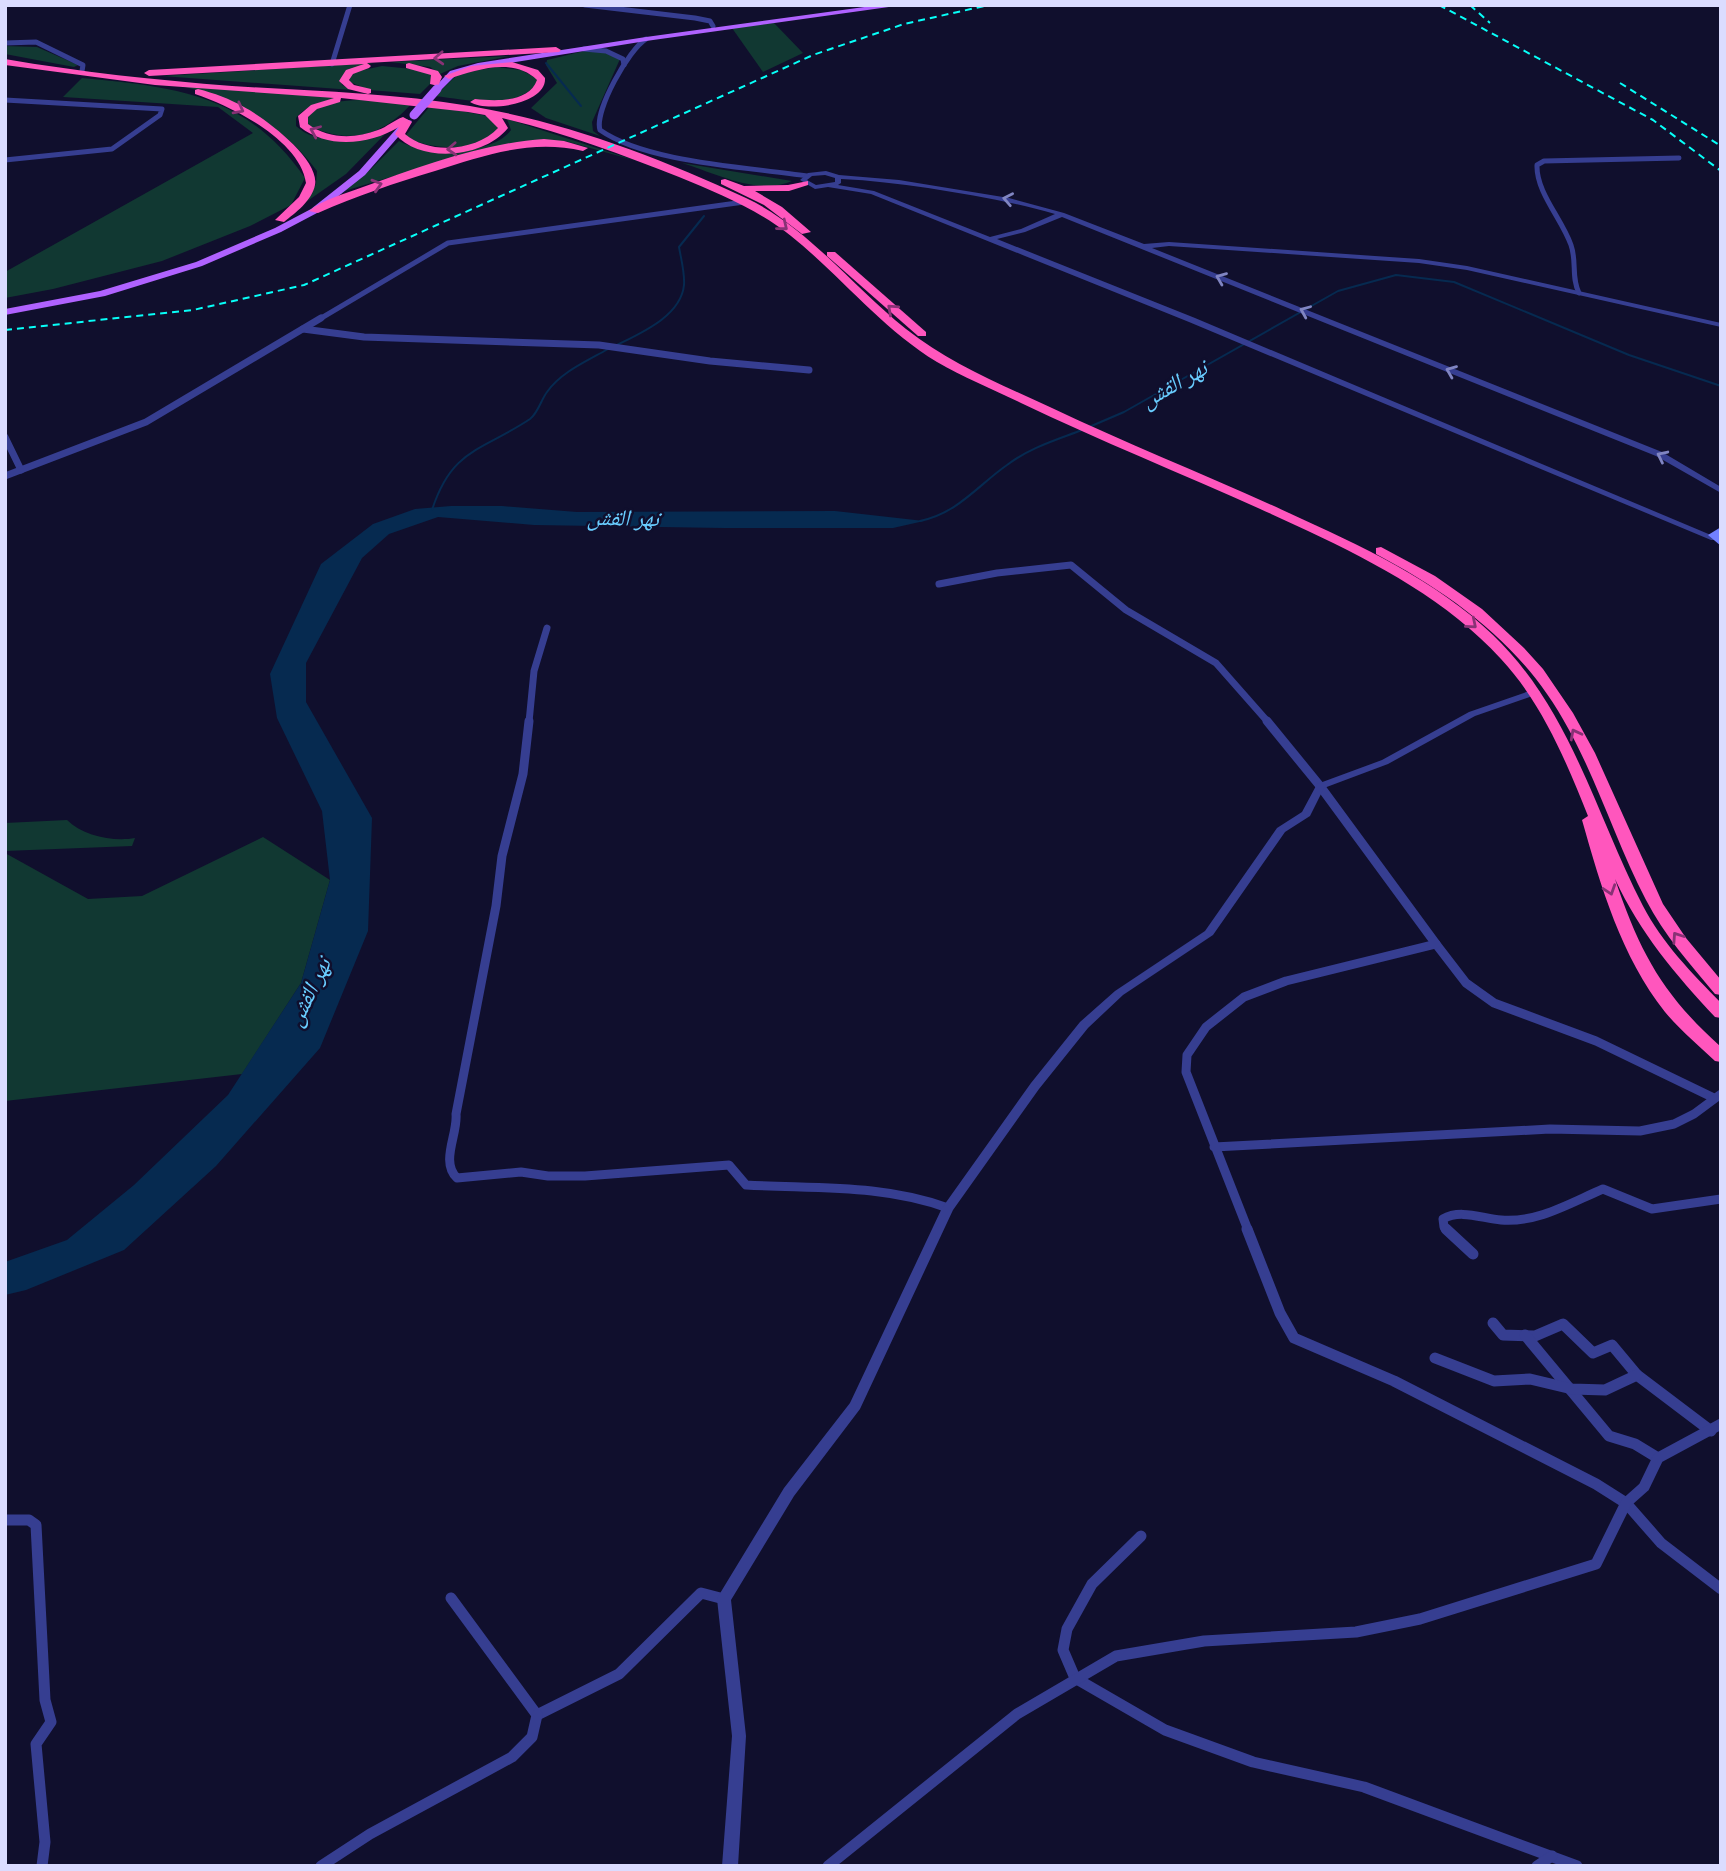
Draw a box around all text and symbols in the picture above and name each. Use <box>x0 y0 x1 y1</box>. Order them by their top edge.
one-way arrow <box>433 50 444 65</box>
one-way arrow <box>232 101 244 114</box>
one-way arrow <box>310 125 322 139</box>
one-way arrow <box>446 141 457 156</box>
one-way arrow <box>370 179 382 194</box>
one-way arrow <box>1002 192 1014 207</box>
one-way arrow <box>775 217 787 230</box>
one-way arrow <box>1216 272 1228 286</box>
one-way arrow <box>887 305 900 317</box>
one-way arrow <box>1299 306 1311 320</box>
water label: نهر القش <box>1136 352 1215 415</box>
one-way arrow <box>1446 365 1458 379</box>
one-way arrow <box>1657 451 1669 465</box>
water label: نهر القش <box>587 503 662 533</box>
one-way arrow <box>1464 616 1477 629</box>
one-way arrow <box>1570 729 1584 741</box>
one-way arrow <box>1602 883 1616 895</box>
one-way arrow <box>1672 932 1685 945</box>
water label: نهر القش <box>280 950 339 1031</box>

